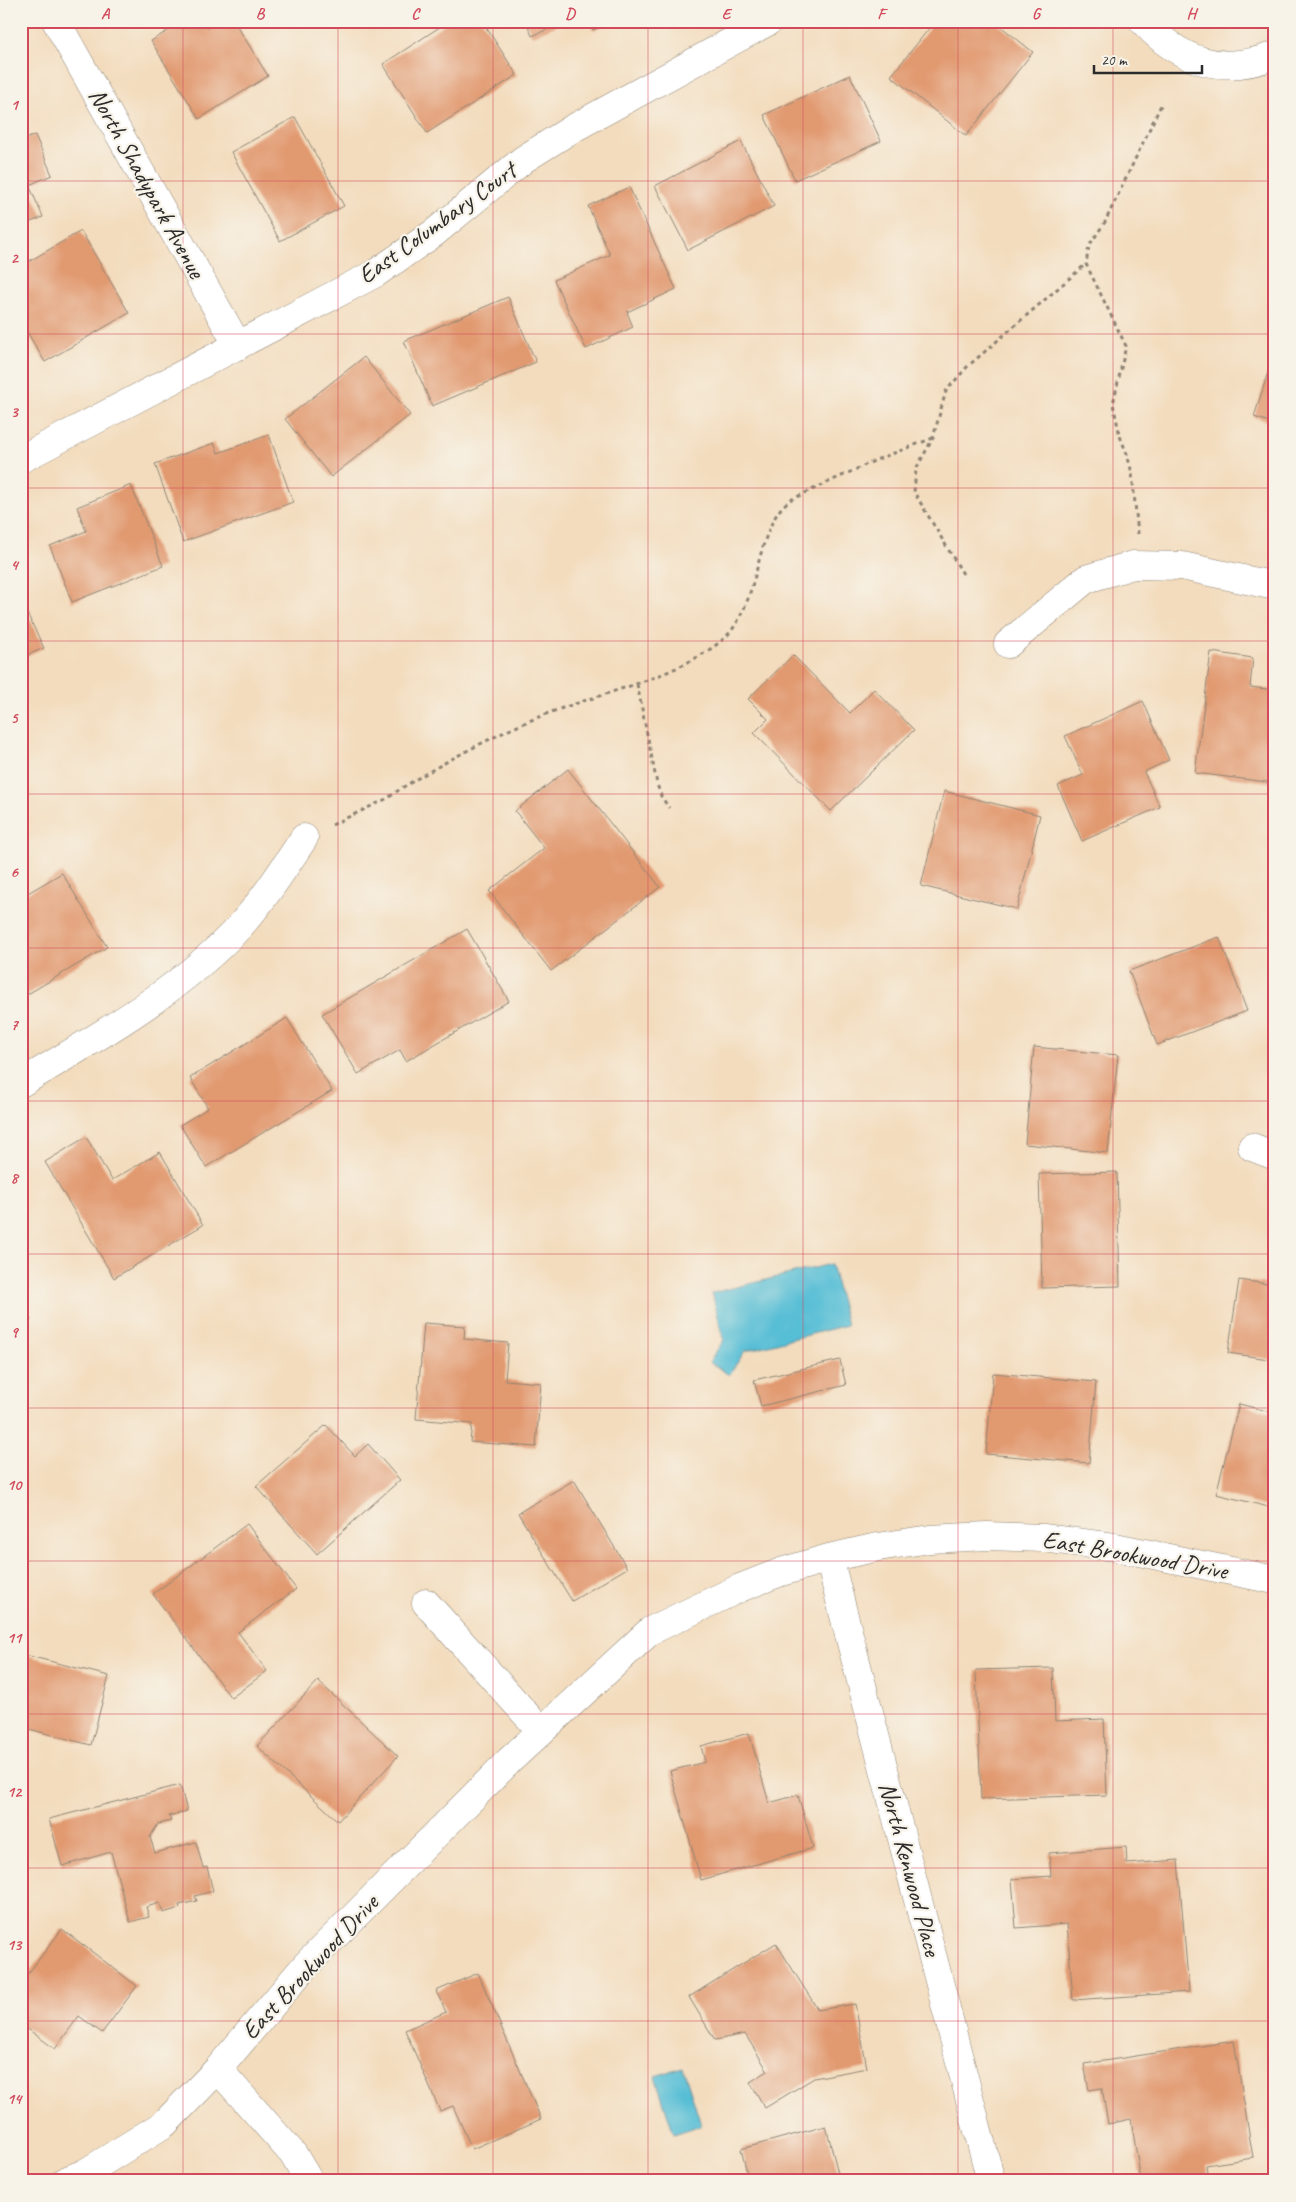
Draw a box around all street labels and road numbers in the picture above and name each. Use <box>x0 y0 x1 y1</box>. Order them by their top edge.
street label: North Shadypark Avenue <box>81 82 213 285</box>
street label: East Columbary Court <box>352 153 525 291</box>
street label: East Brookwood Drive <box>1040 1523 1232 1587</box>
street label: North Kenwood Place <box>871 1778 949 1961</box>
street label: East Brookwood Drive <box>235 1886 387 2046</box>

